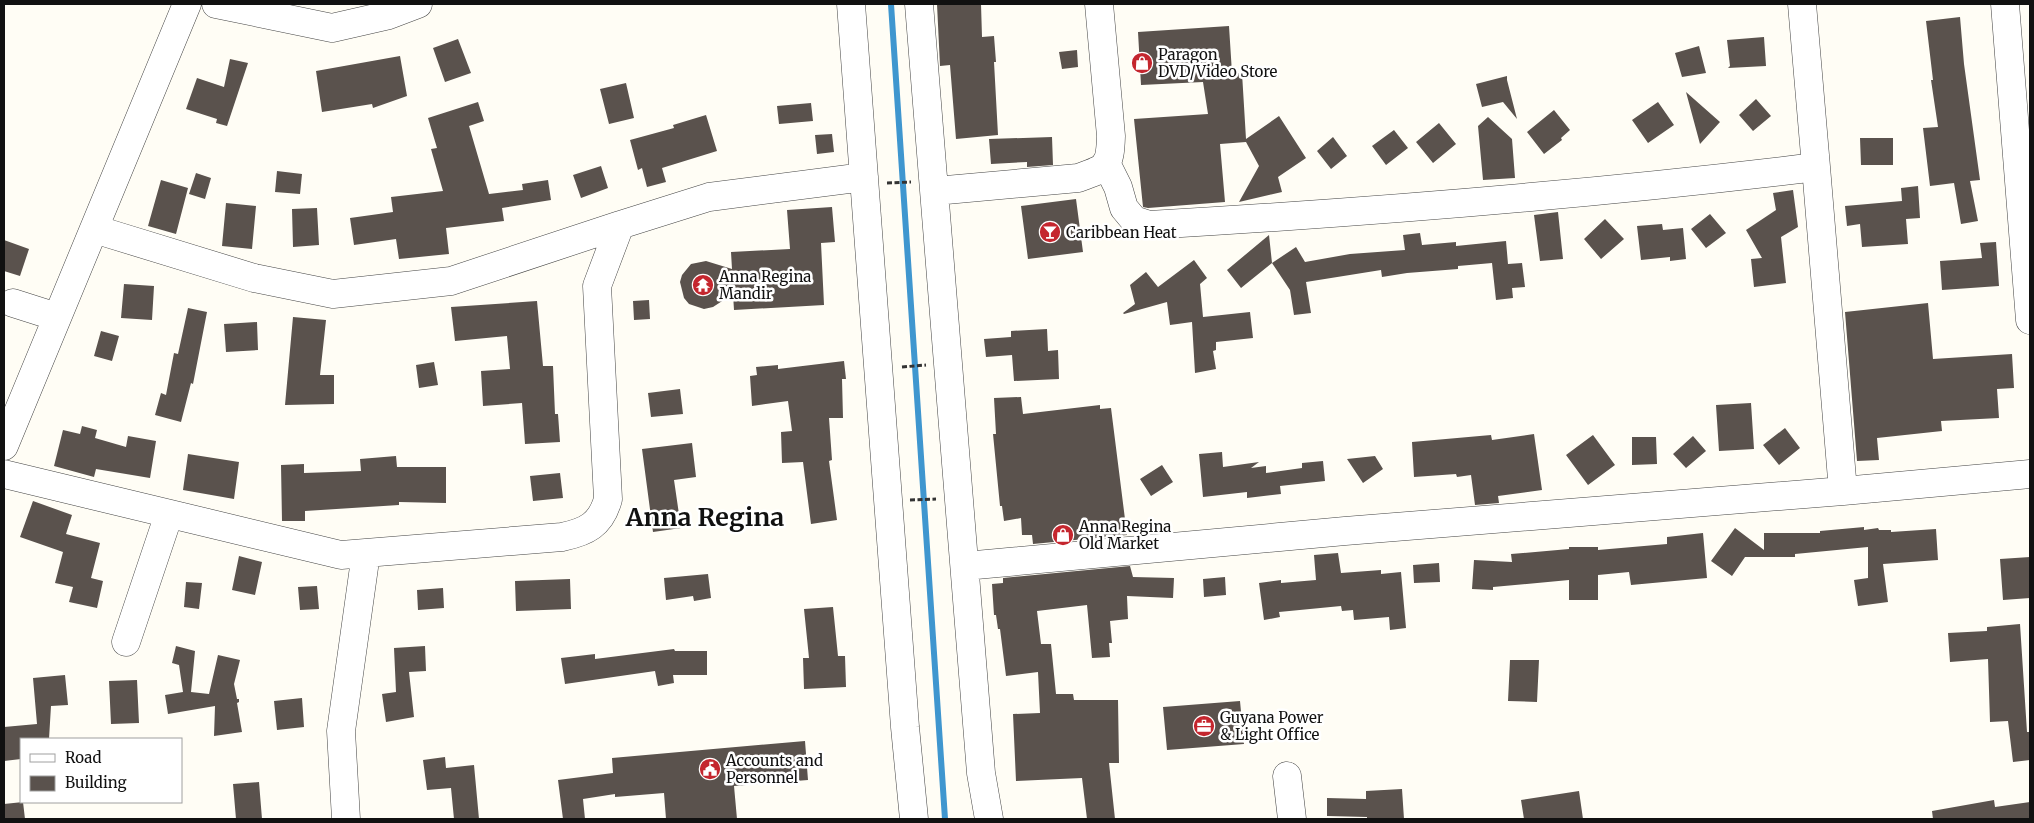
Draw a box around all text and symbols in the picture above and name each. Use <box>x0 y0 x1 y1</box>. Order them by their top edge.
place label: Paragon DVD/Video Store <box>1158 45 1278 81</box>
shop icon: Paragon DVD/Video Store <box>1130 51 1154 75</box>
bar icon: Caribbean Heat <box>1038 220 1062 244</box>
place label: Caribbean Heat <box>1066 223 1177 242</box>
place label: Anna Regina Mandir <box>718 267 811 303</box>
temple icon: Anna Regina Mandir <box>691 273 715 297</box>
district label: Anna Regina <box>625 501 784 533</box>
place label: Anna Regina Old Market <box>1078 517 1171 553</box>
shop icon: Anna Regina Old Market <box>1051 523 1075 547</box>
place label: Guyana Power & Light Office <box>1220 708 1324 744</box>
office icon: Guyana Power & Light Office <box>1192 714 1216 738</box>
legend <box>20 738 182 803</box>
text: Road <box>65 748 101 767</box>
place label: Accounts and Personnel <box>725 751 823 787</box>
public building icon: Accounts and Personnel <box>698 757 722 781</box>
text: Building <box>65 773 127 792</box>

